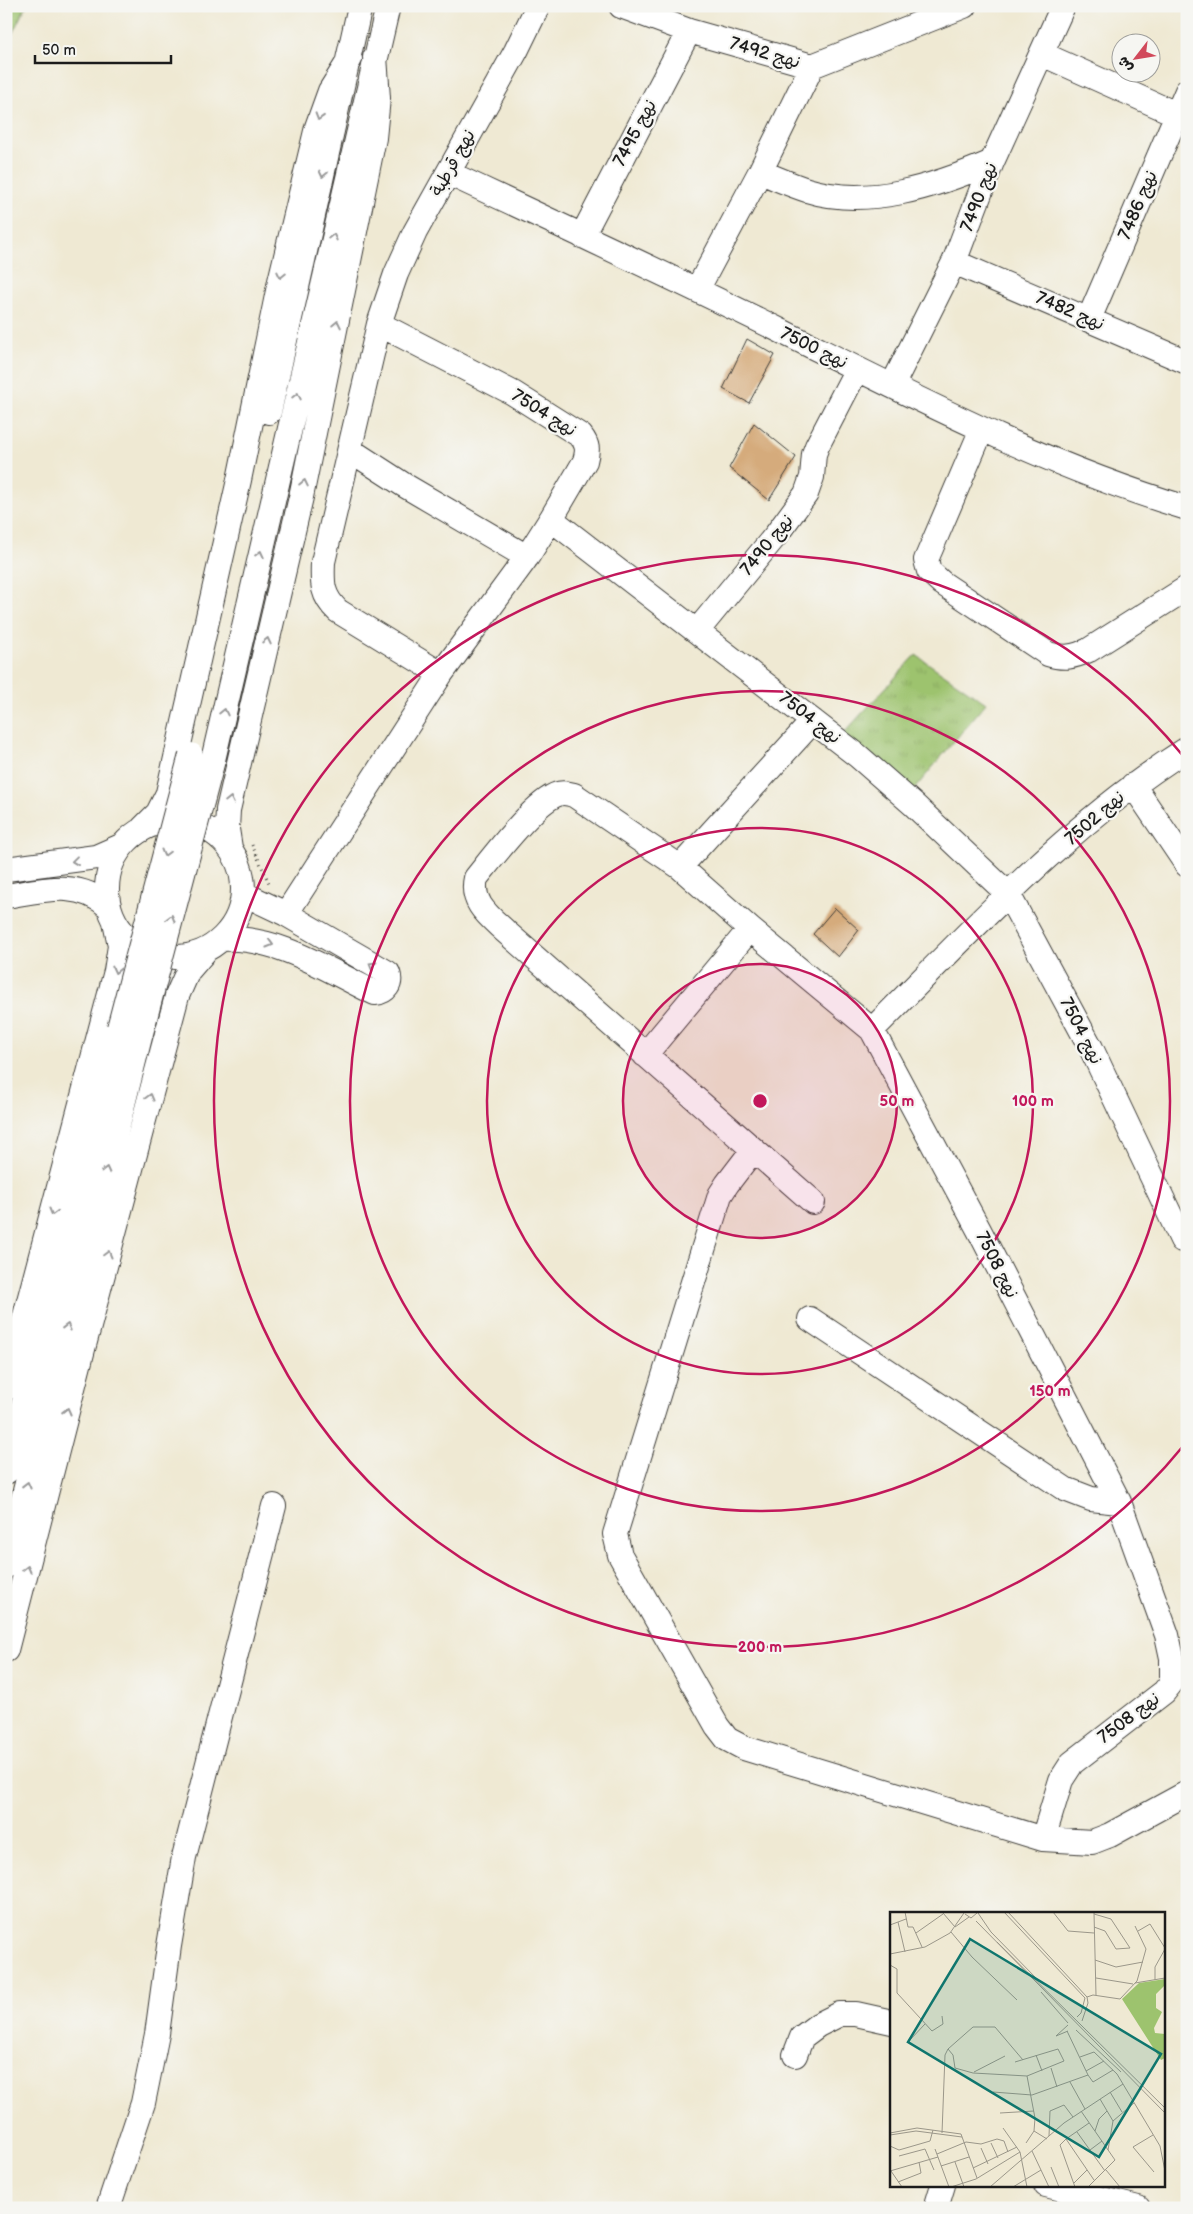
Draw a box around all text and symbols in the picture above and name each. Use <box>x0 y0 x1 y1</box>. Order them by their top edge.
scale bar <box>35 32 171 64</box>
north arrow <box>1110 32 1160 82</box>
street label: نهج 7492 <box>727 33 803 74</box>
text: 50 m <box>42 41 76 60</box>
text: ش <box>1114 53 1137 75</box>
street label: نهج 7495 <box>609 96 662 170</box>
one-way arrow <box>315 113 325 121</box>
street label: نهج قرطبة <box>426 126 481 201</box>
street label: نهج 7490 <box>956 159 1003 235</box>
street label: نهج 7486 <box>1114 167 1163 243</box>
one-way arrow <box>318 169 329 178</box>
one-way arrow <box>327 233 338 242</box>
one-way arrow <box>276 271 287 280</box>
street label: نهج 7482 <box>1032 287 1107 336</box>
one-way arrow <box>331 319 341 328</box>
street label: نهج 7500 <box>777 323 851 374</box>
street label: نهج 7504 <box>507 385 580 442</box>
one-way arrow <box>291 391 302 400</box>
one-way arrow <box>298 479 309 487</box>
street label: نهج 7490 <box>736 510 799 580</box>
one-way arrow <box>254 550 265 559</box>
one-way arrow <box>261 637 272 646</box>
street label: نهج 7504 <box>774 687 845 749</box>
one-way arrow <box>218 708 229 717</box>
street label: نهج 7502 <box>1061 786 1130 850</box>
one-way arrow <box>224 795 235 804</box>
one-way arrow <box>161 848 171 857</box>
one-way arrow <box>71 855 79 865</box>
one-way arrow <box>165 914 176 923</box>
one-way arrow <box>266 938 275 949</box>
one-way arrow <box>369 961 378 971</box>
one-way arrow <box>111 965 122 974</box>
street label: نهج 7504 <box>1054 994 1107 1068</box>
centre of rings <box>751 1092 769 1110</box>
text: 50 m <box>880 1092 915 1111</box>
text: 100 m <box>1012 1092 1054 1111</box>
one-way arrow <box>144 1093 155 1102</box>
one-way arrow <box>100 1165 111 1174</box>
one-way arrow <box>48 1207 59 1216</box>
street label: نهج 7508 <box>970 1228 1023 1302</box>
one-way arrow <box>102 1250 113 1259</box>
one-way arrow <box>61 1324 71 1332</box>
text: 150 m <box>1029 1382 1071 1401</box>
one-way arrow <box>61 1407 72 1416</box>
one-way arrow <box>21 1480 32 1489</box>
one-way arrow <box>21 1564 32 1573</box>
text: 200 m <box>738 1638 782 1657</box>
street label: نهج 7508 <box>1094 1688 1165 1749</box>
inset map <box>890 1912 1166 2186</box>

